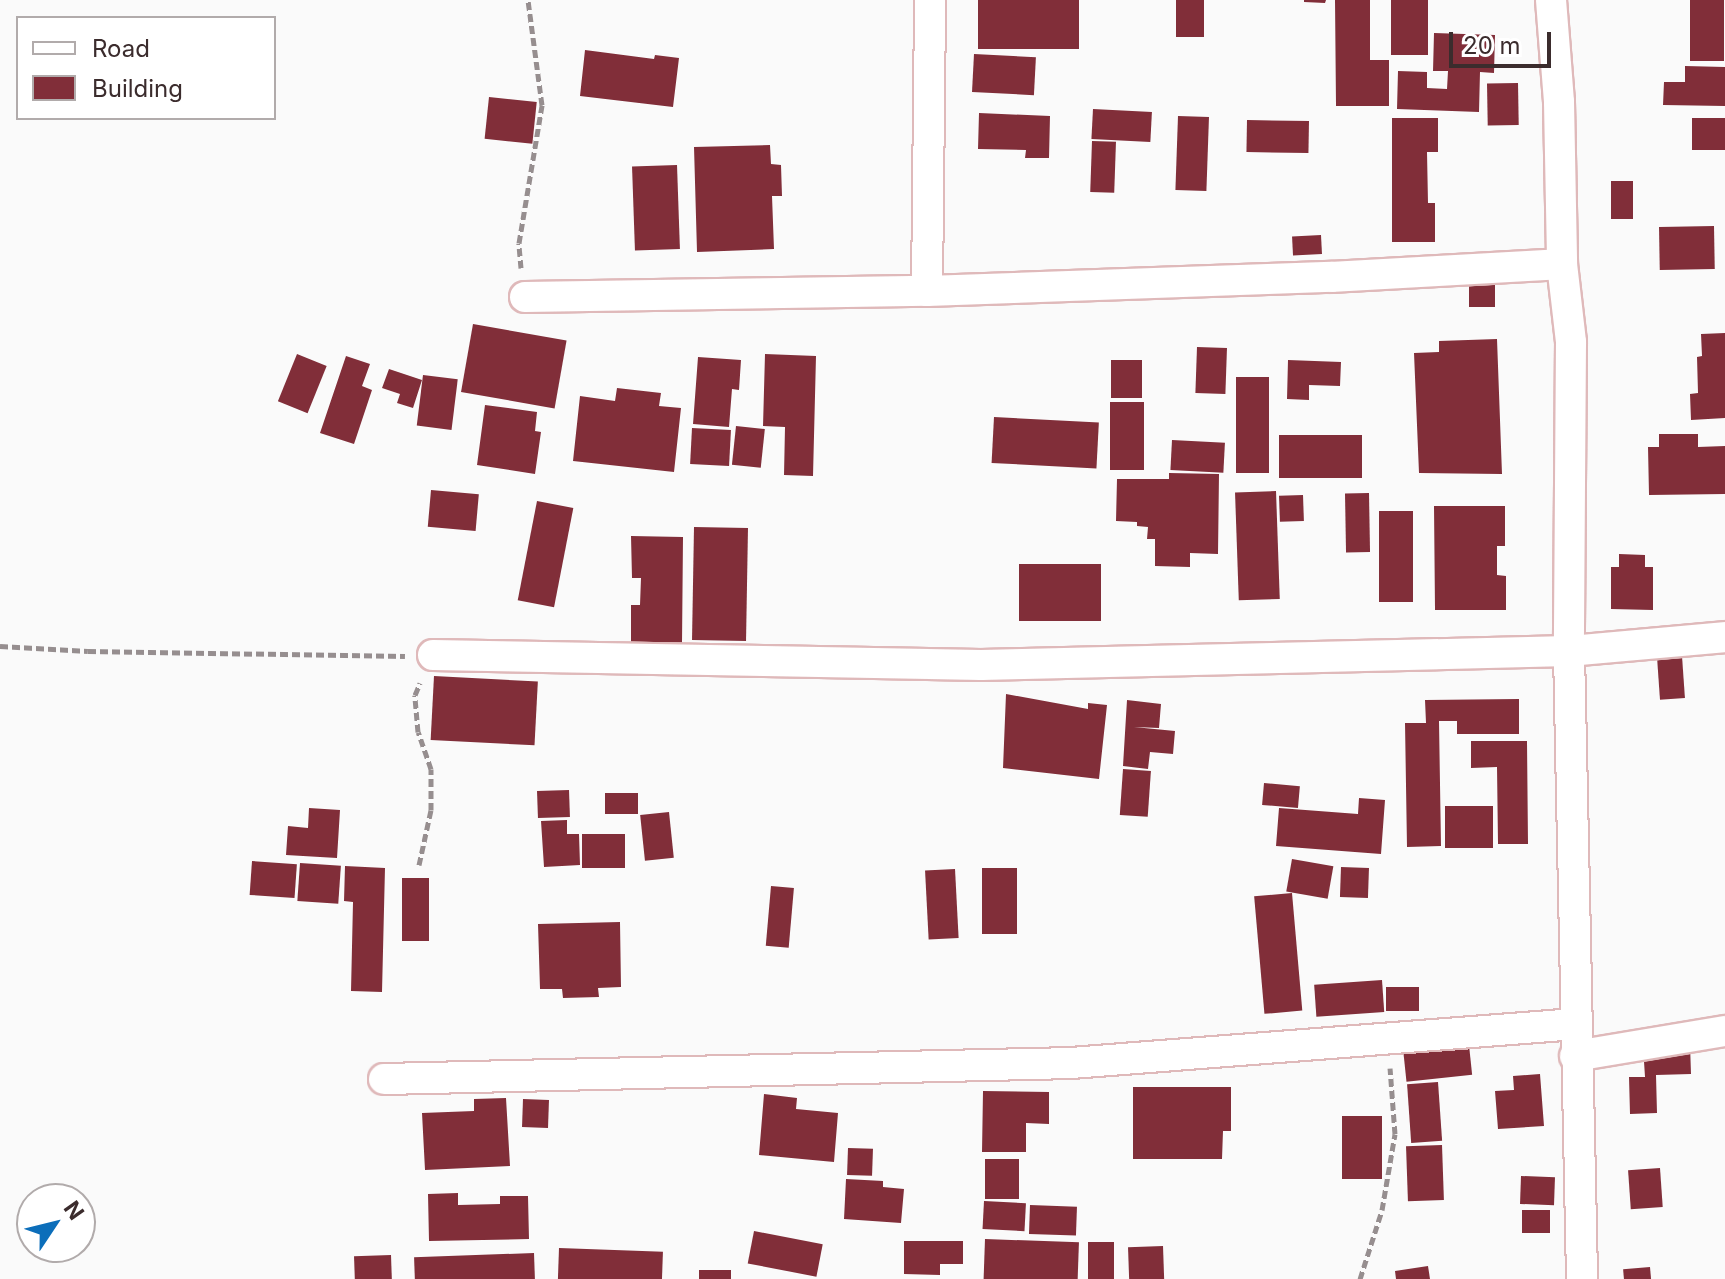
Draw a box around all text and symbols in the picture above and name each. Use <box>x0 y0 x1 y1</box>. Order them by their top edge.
legend <box>16 16 276 120</box>
scale bar <box>1453 16 1555 66</box>
text: 20 m <box>1463 31 1521 60</box>
text: Road <box>92 34 150 63</box>
text: Building <box>92 74 183 103</box>
north arrow <box>16 1183 96 1263</box>
text: N <box>59 1196 89 1225</box>

